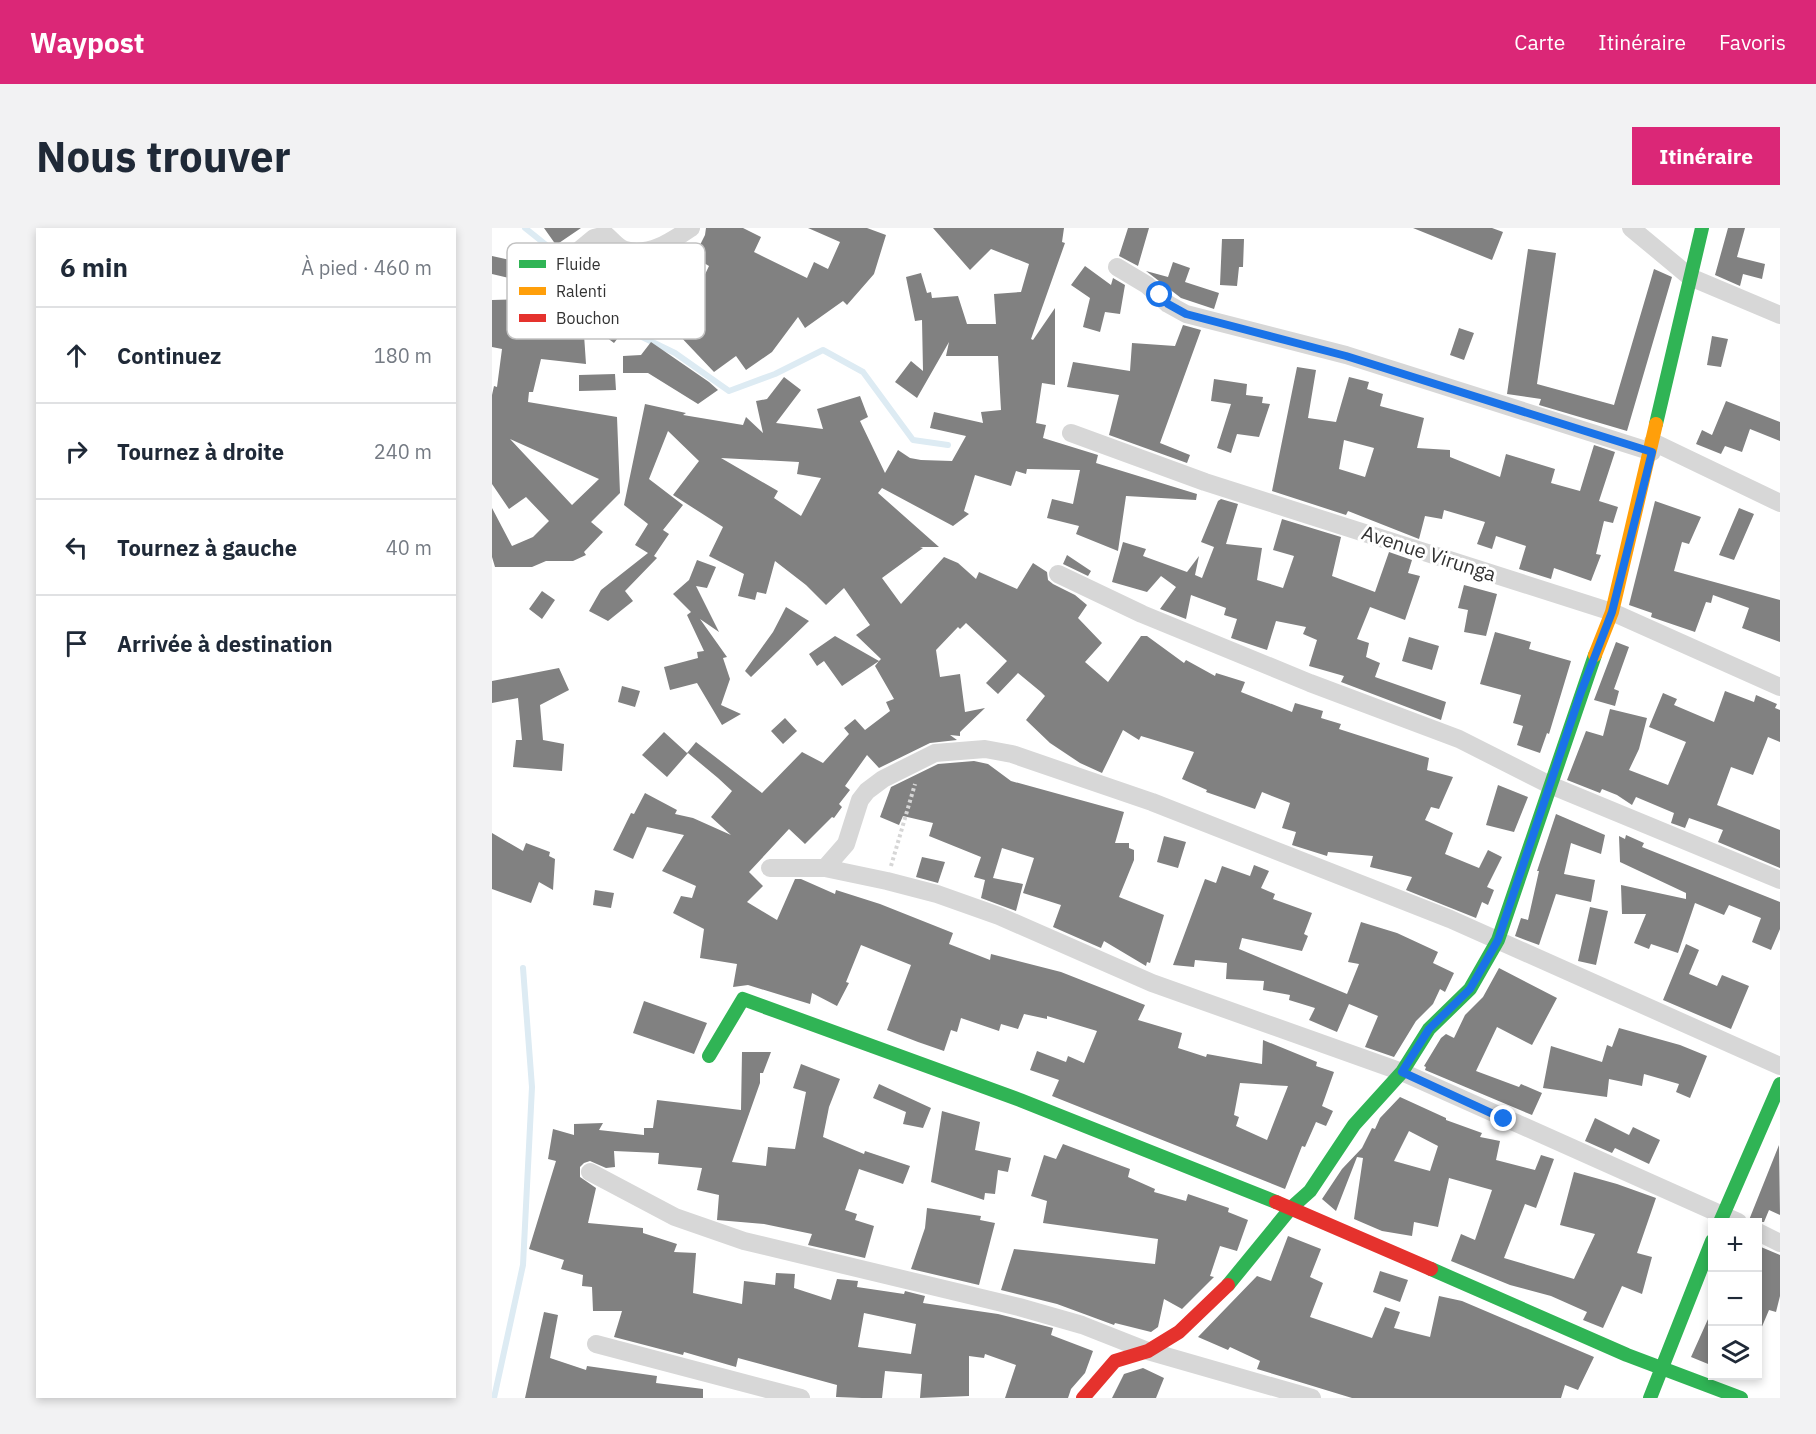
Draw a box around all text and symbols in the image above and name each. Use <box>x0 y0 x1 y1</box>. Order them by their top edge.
text: Waypost <box>30 24 144 61</box>
text: Carte <box>1514 28 1565 56</box>
text: Itinéraire <box>1598 28 1686 56</box>
text: Favoris <box>1719 28 1786 56</box>
button: Itinéraire <box>1632 127 1780 185</box>
text: Nous trouver <box>36 129 291 184</box>
legend <box>507 243 705 339</box>
text: 6 min <box>60 250 128 284</box>
text: À pied · 460 m <box>301 254 432 281</box>
text: Fluide <box>556 254 601 274</box>
text: Ralenti <box>556 281 606 301</box>
route start <box>1146 281 1172 307</box>
text: Bouchon <box>556 308 620 328</box>
icon: ahead <box>60 339 93 372</box>
text: Continuez <box>117 341 221 370</box>
text: 180 m <box>374 342 432 369</box>
icon: right <box>60 435 93 468</box>
text: Tournez à droite <box>117 437 284 466</box>
text: 240 m <box>374 438 432 465</box>
street label: Avenue Virunga <box>1358 519 1500 588</box>
icon: left <box>60 531 93 564</box>
text: Tournez à gauche <box>117 533 297 562</box>
text: 40 m <box>386 534 432 561</box>
icon: arrive <box>60 627 93 660</box>
text: Arrivée à destination <box>117 629 333 658</box>
route end <box>1490 1105 1516 1131</box>
map controls <box>1708 1218 1762 1380</box>
button: + <box>1708 1218 1762 1272</box>
button: − <box>1708 1272 1762 1326</box>
button: layers <box>1708 1326 1762 1380</box>

